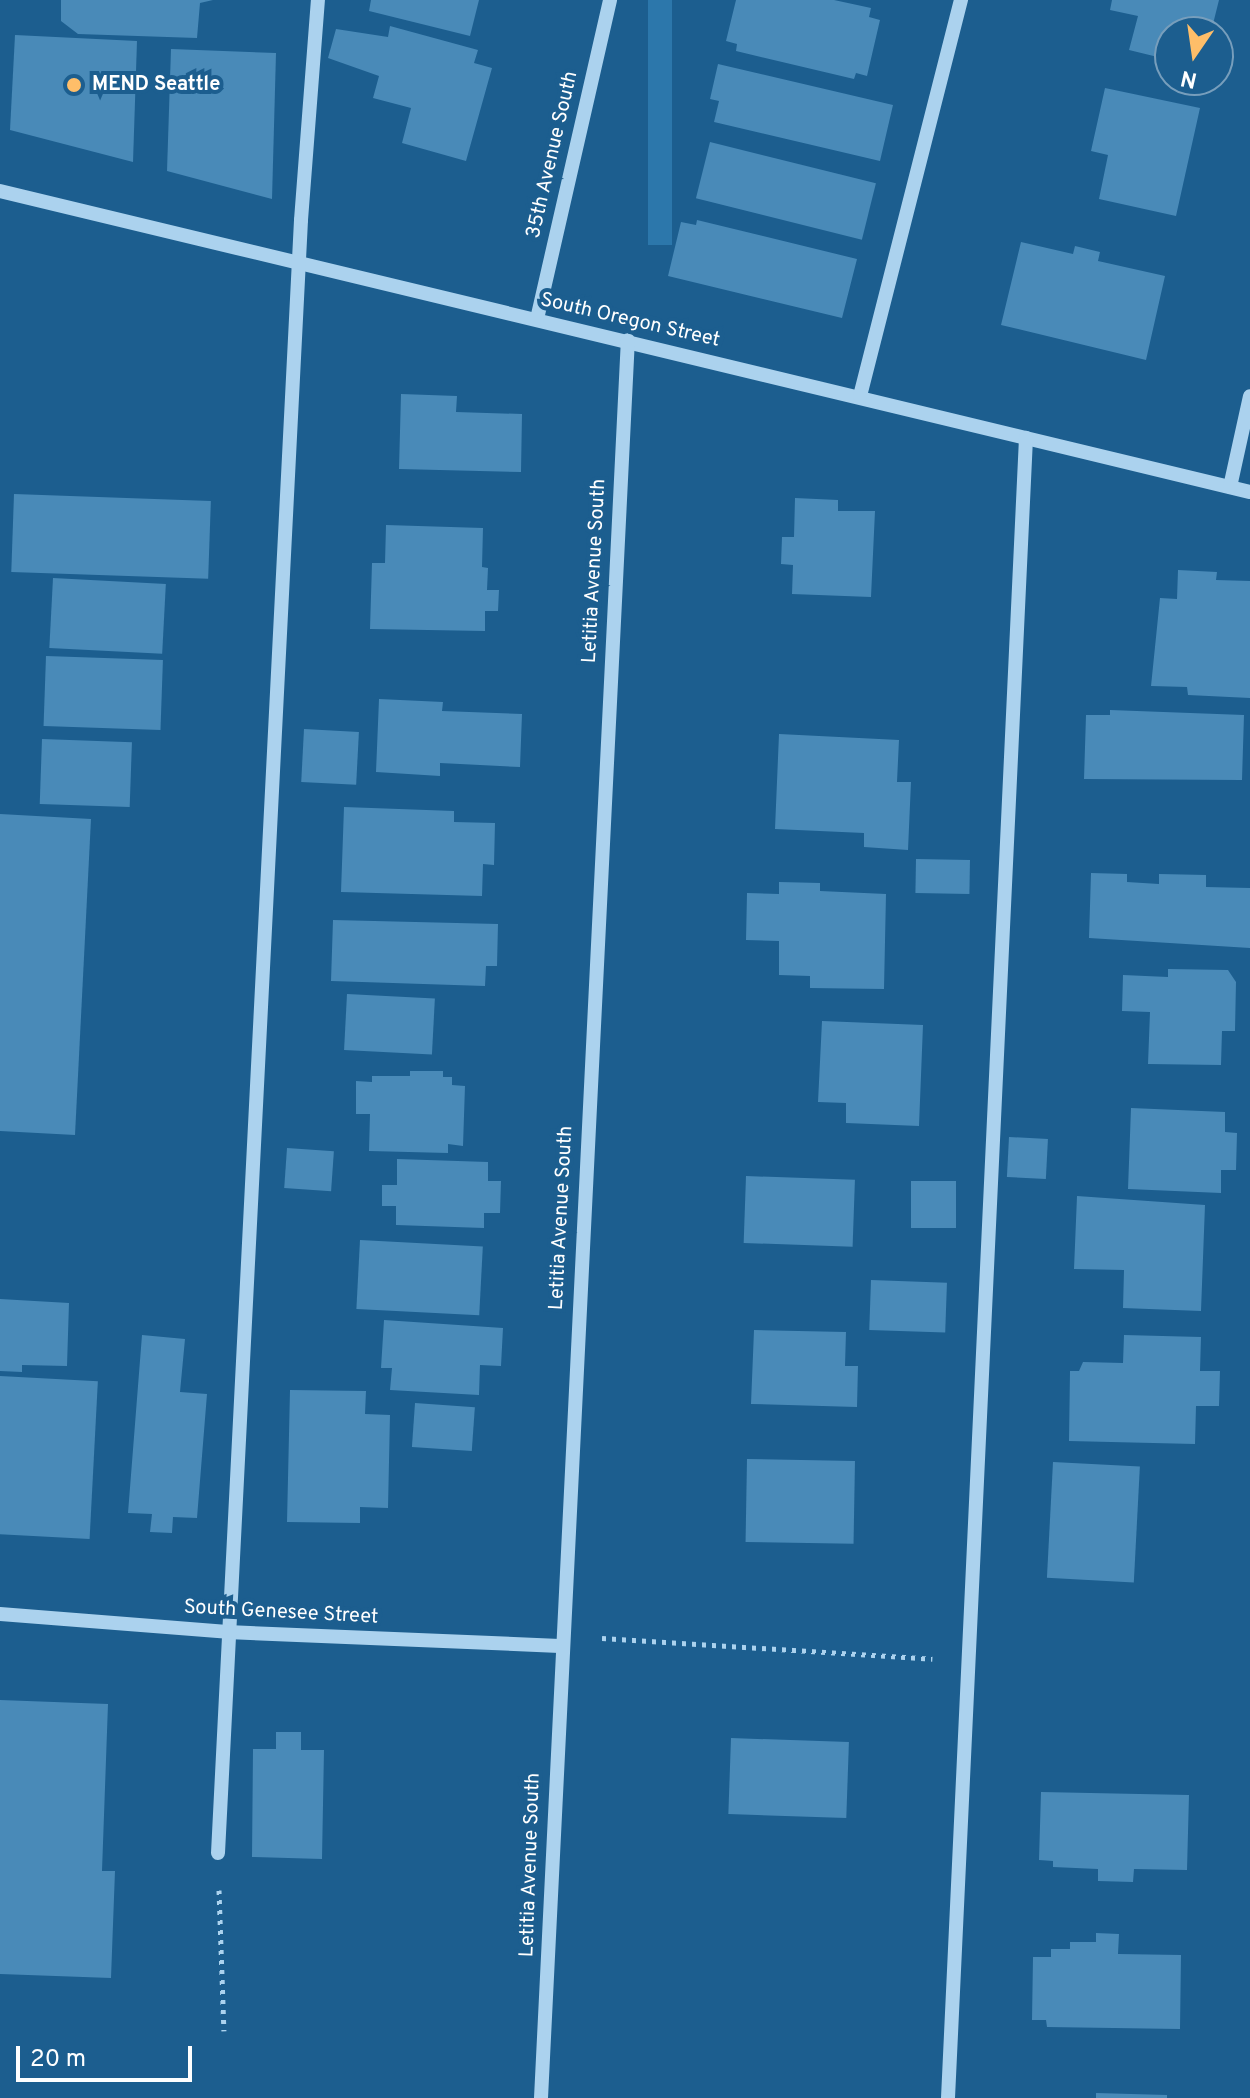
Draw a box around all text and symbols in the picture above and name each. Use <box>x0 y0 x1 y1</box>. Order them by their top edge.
north arrow <box>1154 16 1234 96</box>
text: N <box>1178 63 1200 93</box>
street label: 35th Avenue South <box>522 69 584 241</box>
place label: MEND Seattle <box>92 73 220 97</box>
marker: MEND Seattle <box>63 74 85 96</box>
street label: South Oregon Street <box>538 289 722 353</box>
street label: Letitia Avenue South <box>578 478 612 664</box>
street label: Letitia Avenue South <box>545 1125 579 1311</box>
street label: South Genesee Street <box>183 1596 379 1630</box>
street label: Letitia Avenue South <box>516 1772 546 1958</box>
scale bar <box>20 2030 196 2080</box>
text: 20 m <box>30 2045 86 2075</box>

